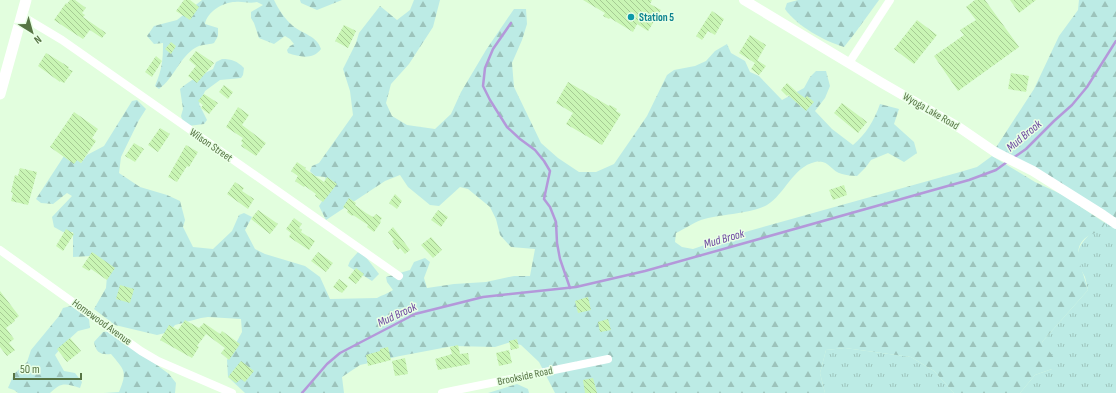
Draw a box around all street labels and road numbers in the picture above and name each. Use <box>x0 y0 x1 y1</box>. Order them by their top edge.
street label: Wyoga Lake Road <box>901 90 962 133</box>
street label: Wilson Street <box>187 125 236 165</box>
street label: Homewood Avenue <box>70 296 134 348</box>
street label: Brookside Road <box>496 364 554 388</box>

